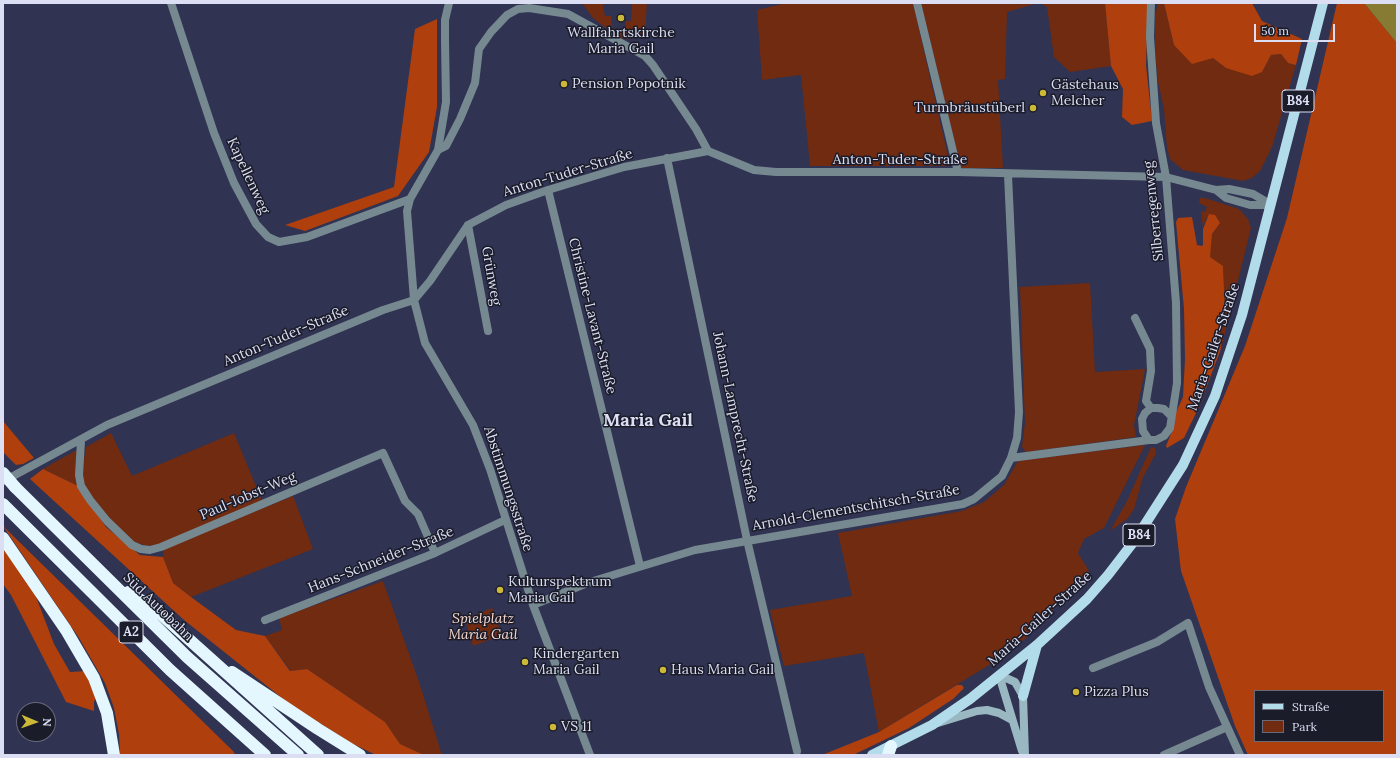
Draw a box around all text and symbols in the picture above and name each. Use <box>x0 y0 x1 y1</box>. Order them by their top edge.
marker: Wallfahrtskirche Maria Gail <box>616 13 626 23</box>
scale bar <box>1256 16 1337 42</box>
text: 50 m <box>1261 23 1289 38</box>
place label: Wallfahrtskirche Maria Gail <box>567 25 675 58</box>
place label: Pension Popotnik <box>572 76 686 92</box>
place label: Gästehaus Melcher <box>1051 77 1119 110</box>
marker: Pension Popotnik <box>559 79 569 89</box>
marker: Gästehaus Melcher <box>1038 88 1048 98</box>
road number: B84 <box>1282 90 1314 112</box>
place label: Turmbräustüberl <box>914 100 1025 116</box>
marker: Turmbräustüberl <box>1028 103 1038 113</box>
street label: Kapellenweg <box>223 135 273 217</box>
street label: Anton-Tuder-Straße <box>501 145 635 201</box>
street label: Anton-Tuder-Straße <box>833 152 967 168</box>
street label: Silberregenweg <box>1140 160 1168 262</box>
street label: Christine-Lavant-Straße <box>564 236 620 396</box>
street label: Grünweg <box>478 245 504 307</box>
street label: Maria-Gailer-Straße <box>1184 281 1244 413</box>
street label: Anton-Tuder-Straße <box>221 302 351 370</box>
street label: Johann-Lamprecht-Straße <box>709 330 761 504</box>
district label: Maria Gail <box>603 410 693 432</box>
street label: Abstimmungsstraße <box>480 424 536 554</box>
street label: Paul-Jobst-Weg <box>197 468 299 524</box>
street label: Arnold-Clementschitsch-Straße <box>751 481 961 535</box>
street label: Hans-Schneider-Straße <box>306 523 456 597</box>
road number: B84 <box>1123 524 1155 546</box>
street label: Maria-Gailer-Straße <box>985 568 1095 670</box>
street label: Süd Autobahn <box>119 569 197 645</box>
place label: Kulturspektrum Maria Gail <box>508 574 612 606</box>
marker: Kulturspektrum Maria Gail <box>495 585 505 595</box>
park label: Spielplatz Maria Gail <box>448 611 518 644</box>
road number: A2 <box>119 621 143 643</box>
place label: Kindergarten Maria Gail <box>533 646 620 678</box>
marker: Kindergarten Maria Gail <box>520 657 530 667</box>
place label: Haus Maria Gail <box>671 662 774 678</box>
marker: Haus Maria Gail <box>658 665 668 675</box>
place label: Pizza Plus <box>1084 684 1149 700</box>
marker: Pizza Plus <box>1071 687 1081 697</box>
legend <box>1254 690 1384 742</box>
text: Straße <box>1292 699 1329 714</box>
north arrow <box>16 702 56 742</box>
text: N <box>40 718 54 727</box>
place label: VS 11 <box>561 719 592 735</box>
text: Park <box>1292 719 1317 734</box>
marker: VS 11 <box>548 722 558 732</box>

